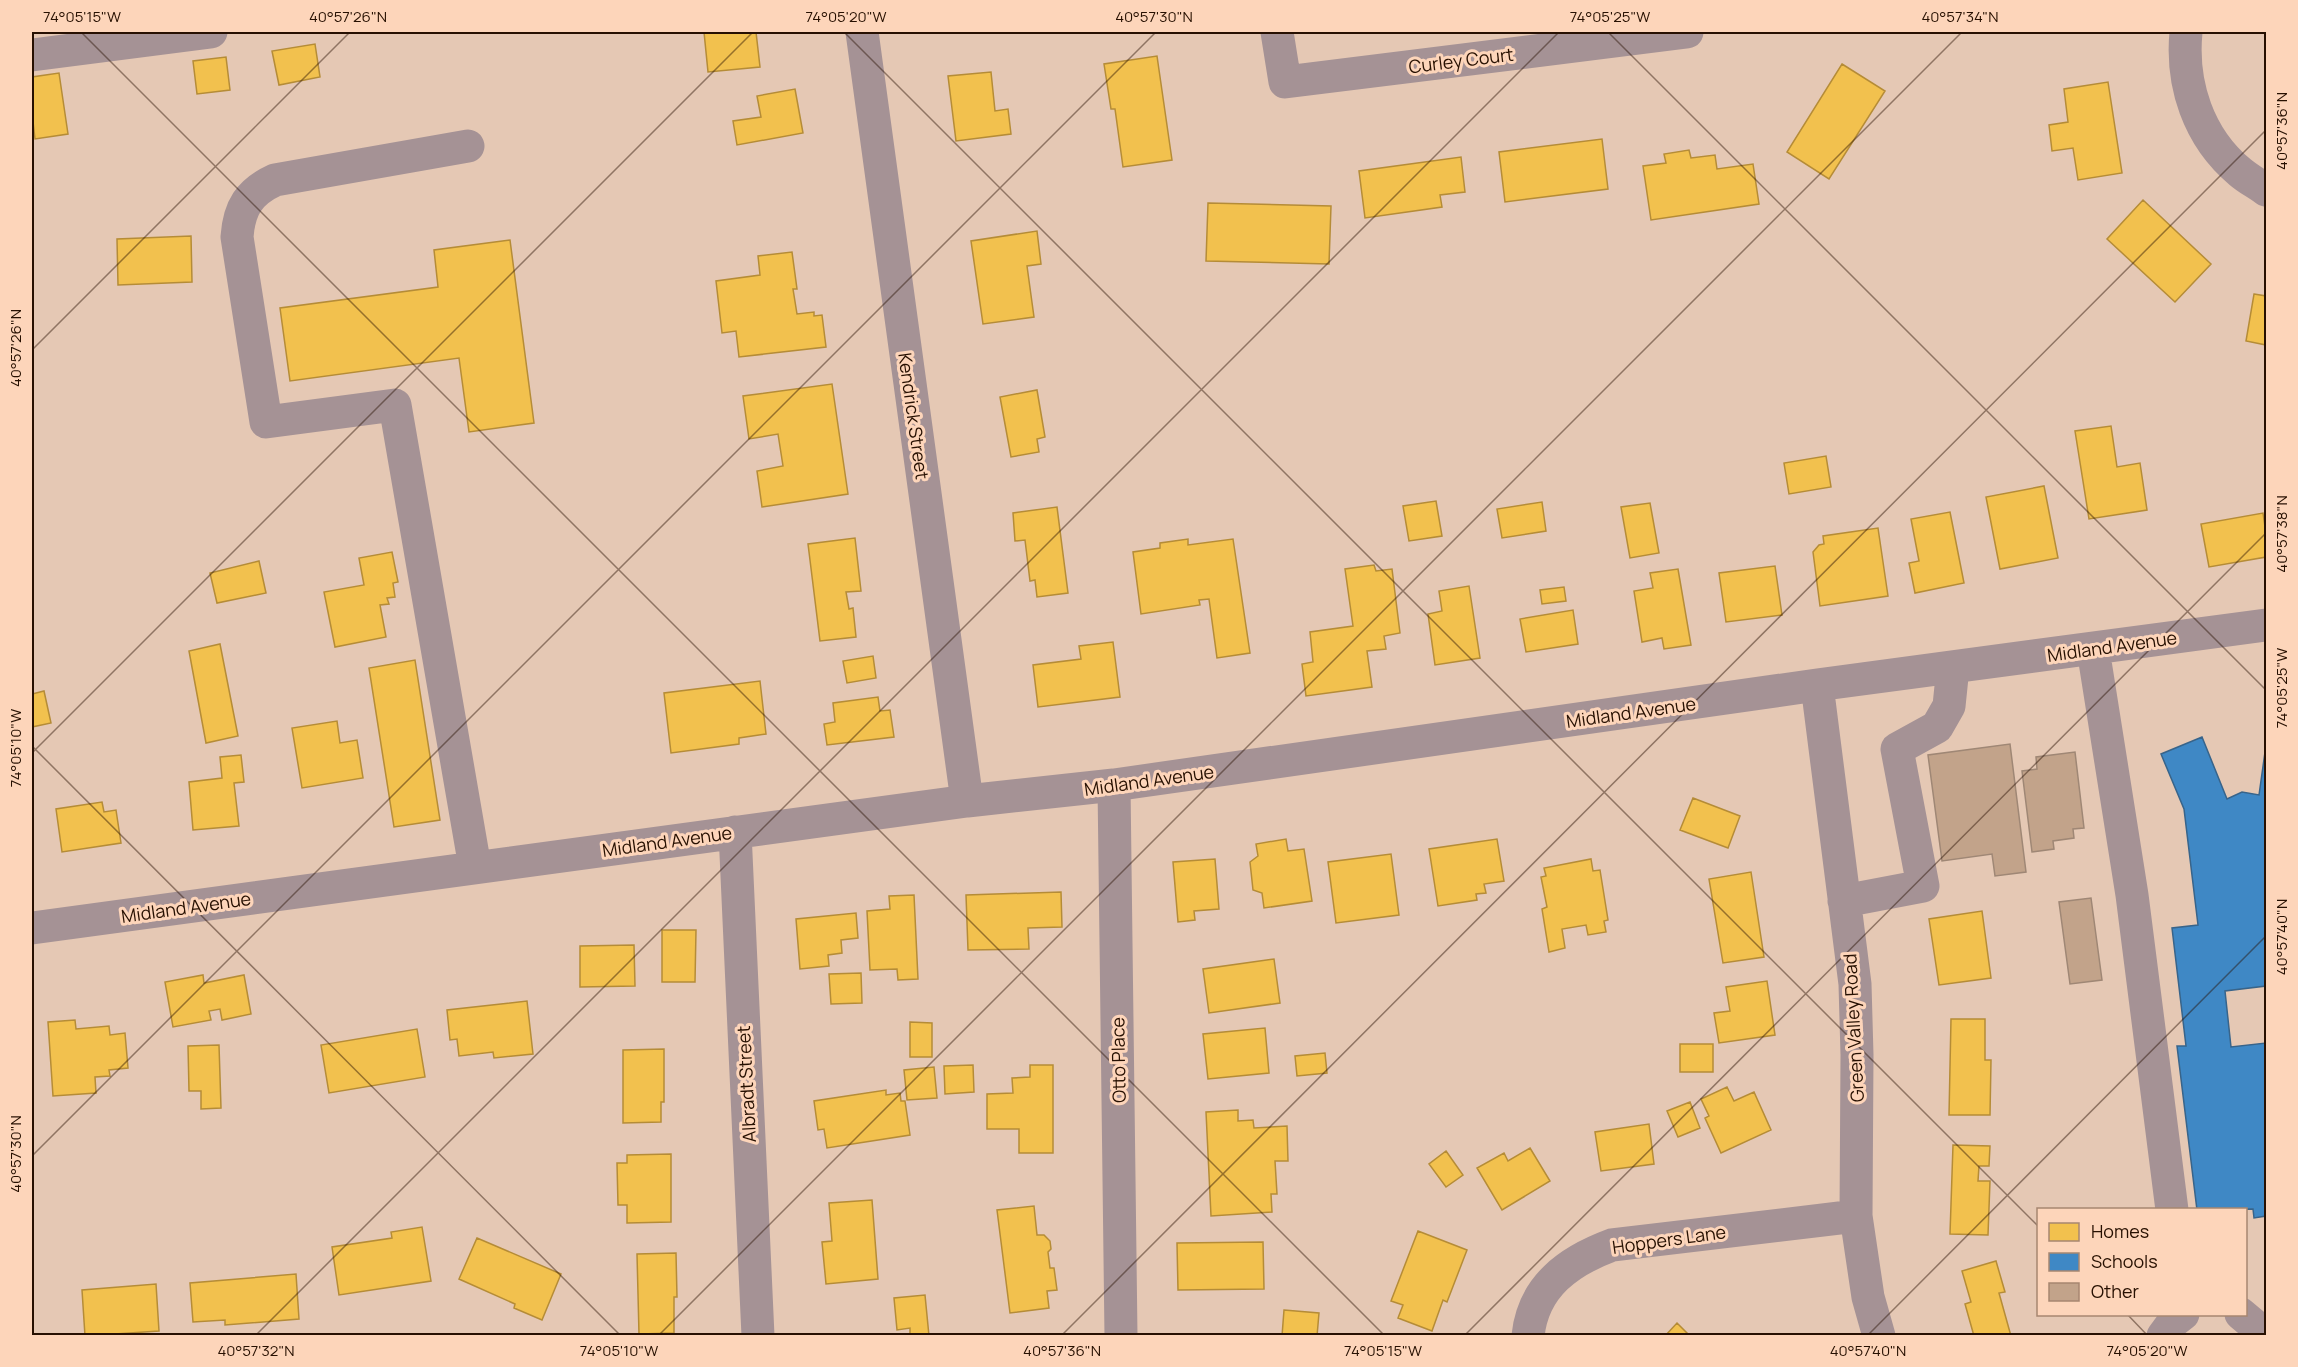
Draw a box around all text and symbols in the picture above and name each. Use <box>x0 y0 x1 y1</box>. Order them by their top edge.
text: 74°05'15"W <box>43 6 121 27</box>
text: 40°57'26"N <box>309 6 387 27</box>
text: 74°05'20"W <box>805 6 887 27</box>
text: 40°57'30"N <box>1115 6 1193 27</box>
text: 74°05'25"W <box>1570 6 1650 27</box>
text: 40°57'34"N <box>1922 6 1998 27</box>
street label: Curley Court <box>1407 42 1515 78</box>
text: 40°57'36"N <box>2271 92 2292 170</box>
text: 40°57'26"N <box>5 309 26 387</box>
street label: Kendrick Street <box>893 351 935 481</box>
text: 40°57'38"N <box>2271 495 2292 573</box>
street label: Midland Avenue <box>2046 625 2178 667</box>
text: 74°05'25"W <box>2271 648 2292 728</box>
street label: Midland Avenue <box>1565 691 1697 733</box>
text: 74°05'10"W <box>5 709 26 787</box>
street label: Midland Avenue <box>1083 759 1215 801</box>
street label: Midland Avenue <box>601 820 733 862</box>
street label: Midland Avenue <box>120 886 252 928</box>
text: 40°57'40"N <box>2271 899 2292 975</box>
street label: Green Valley Road <box>1837 953 1869 1103</box>
street label: Otto Place <box>1105 1017 1131 1103</box>
street label: Albradt Street <box>731 1025 761 1143</box>
text: 40°57'30"N <box>5 1115 26 1193</box>
legend <box>2037 1208 2247 1316</box>
street label: Hoppers Lane <box>1611 1219 1727 1259</box>
text: Homes <box>2091 1219 2149 1243</box>
text: Schools <box>2091 1249 2158 1273</box>
text: Other <box>2091 1279 2139 1303</box>
text: 40°57'32"N <box>217 1340 295 1361</box>
text: 74°05'10"W <box>580 1340 658 1361</box>
text: 40°57'36"N <box>1023 1340 1101 1361</box>
text: 74°05'15"W <box>1344 1340 1422 1361</box>
text: 40°57'40"N <box>1830 1340 1906 1361</box>
text: 74°05'20"W <box>2106 1340 2188 1361</box>

